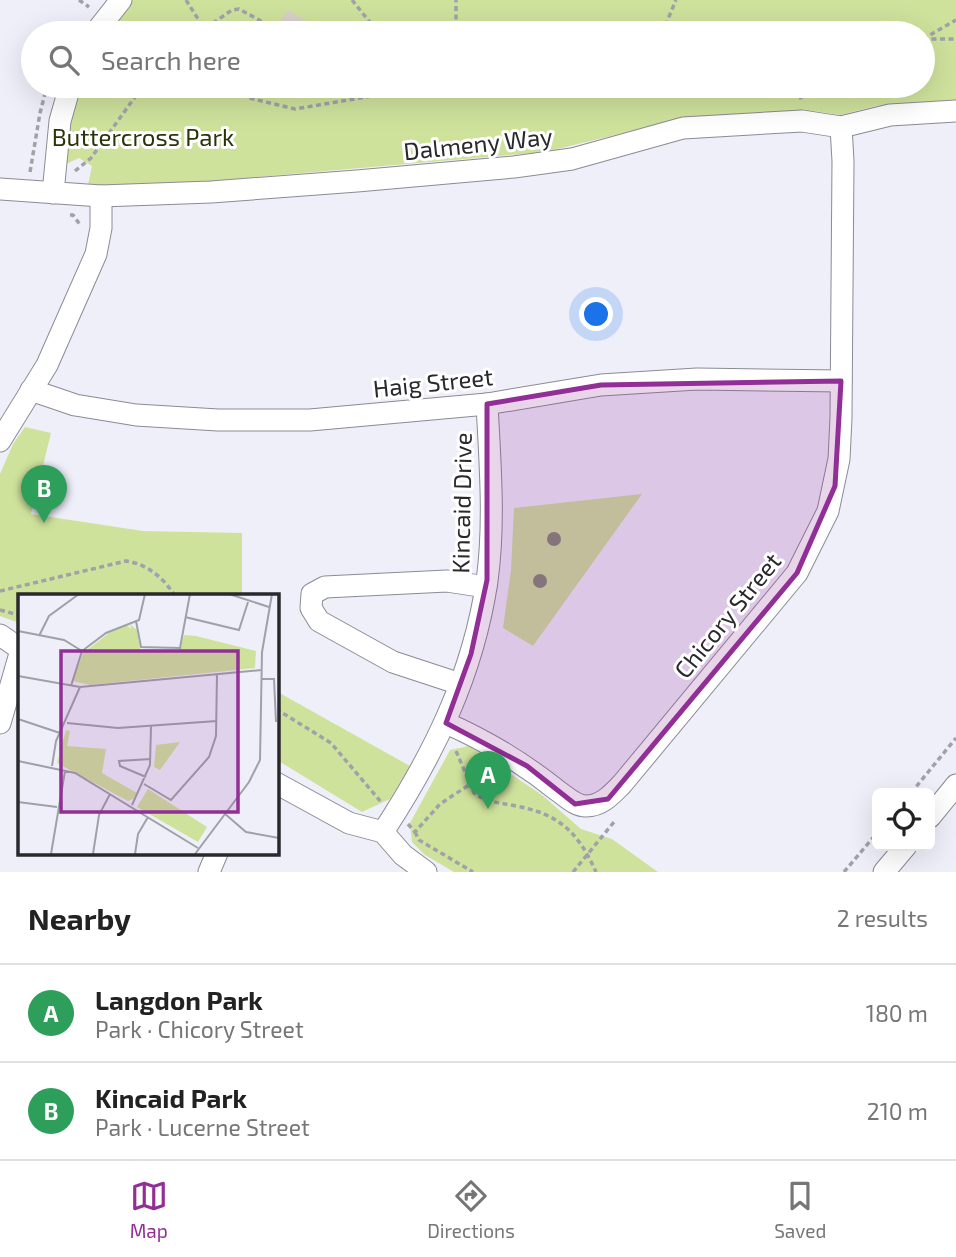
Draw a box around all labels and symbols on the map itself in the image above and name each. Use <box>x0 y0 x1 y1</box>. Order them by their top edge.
street label: Dalmeny Way <box>402 121 554 165</box>
park label: Buttercross Park <box>52 122 234 151</box>
your location <box>579 297 613 331</box>
street label: Haig Street <box>372 361 494 403</box>
street label: Kincaid Drive <box>445 432 477 574</box>
pin: B <box>21 465 67 523</box>
street label: Chicory Street <box>668 547 786 683</box>
inset map <box>18 594 278 855</box>
pin: A <box>465 751 511 809</box>

